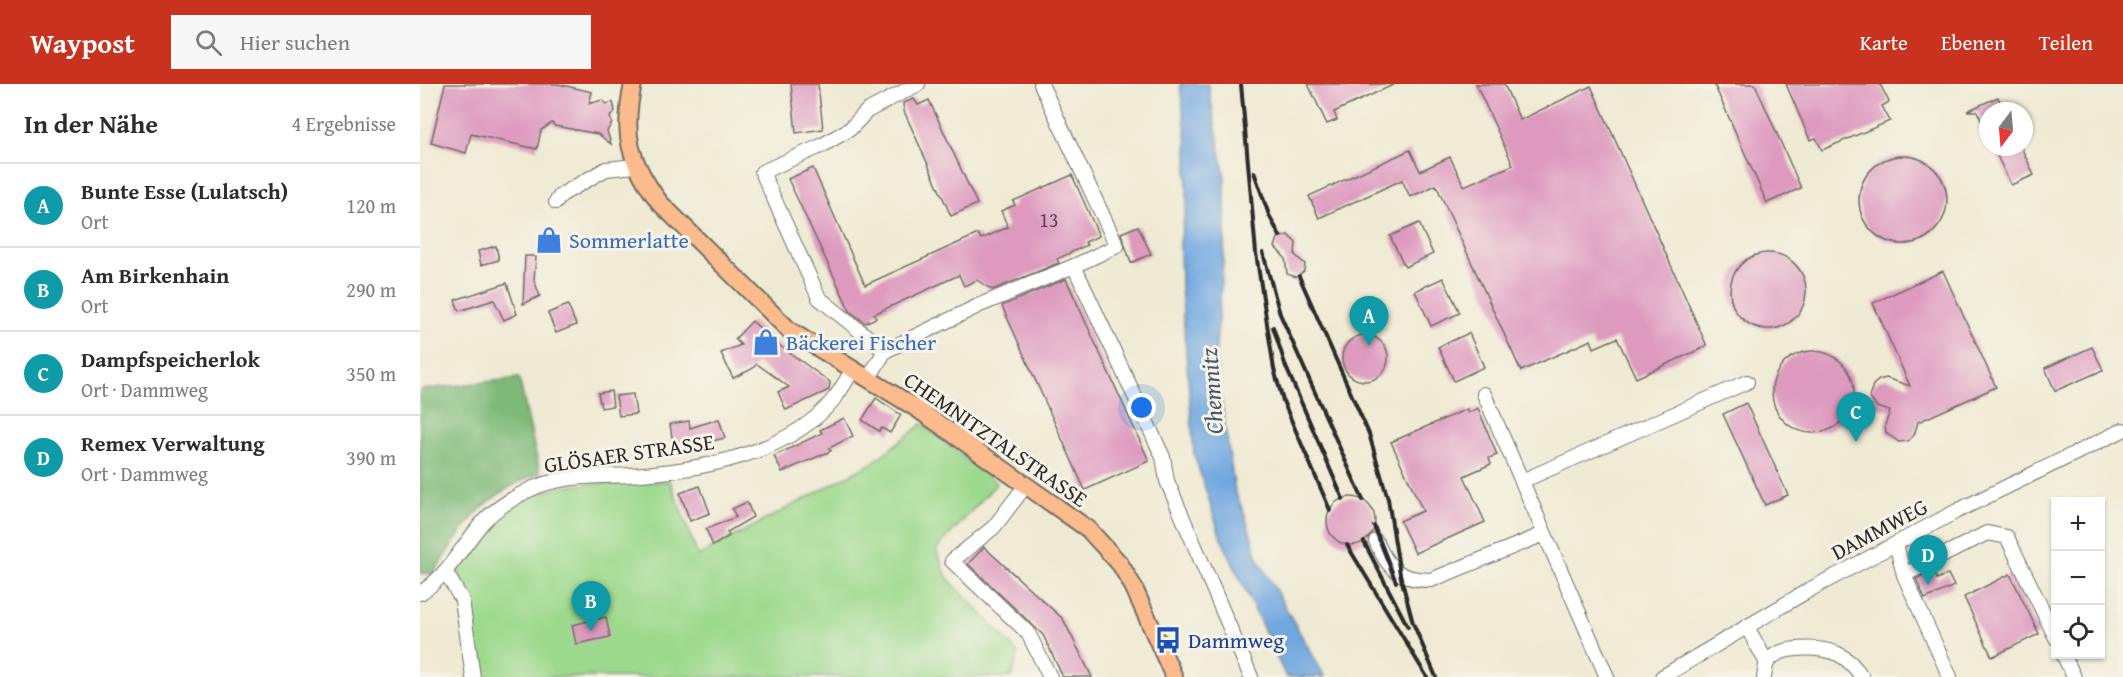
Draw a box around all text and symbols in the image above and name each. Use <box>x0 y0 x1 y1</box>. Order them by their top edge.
search box <box>171 15 591 69</box>
text: Waypost <box>30 22 135 63</box>
icon: search <box>192 26 225 59</box>
text: Hier suchen <box>240 26 350 58</box>
text: Karte <box>1860 27 1908 58</box>
text: Ebenen <box>1941 27 2006 58</box>
text: Teilen <box>2039 27 2093 58</box>
north arrow <box>1979 102 2033 156</box>
text: In der Nähe <box>24 104 158 143</box>
text: 4 Ergebnisse <box>292 109 396 138</box>
text: Bunte Esse (Lulatsch) <box>81 175 288 207</box>
text: A <box>37 191 50 220</box>
text: 120 m <box>346 191 396 220</box>
house number: 13 <box>1039 205 1059 234</box>
text: Ort <box>81 207 108 236</box>
place label: Sommerlatte <box>569 224 689 256</box>
shop icon: Sommerlatte <box>534 225 564 255</box>
text: Am Birkenhain <box>81 259 229 291</box>
text: B <box>37 275 50 304</box>
text: 290 m <box>346 275 396 304</box>
text: Ort <box>81 291 108 320</box>
pin: A <box>1350 296 1388 346</box>
place label: Bäckerei Fischer <box>786 326 936 358</box>
shop icon: Bäckerei Fischer <box>751 327 781 357</box>
text: Dampfspeicherlok <box>81 343 260 375</box>
water label: Chemnitz <box>1191 346 1232 435</box>
text: C <box>38 359 49 388</box>
text: 350 m <box>346 359 396 388</box>
street label: CHEMNITZTALSTRASSE <box>898 363 1094 515</box>
text: Ort · Dammweg <box>81 375 208 404</box>
pin: C <box>1836 392 1876 442</box>
your location <box>1127 393 1156 422</box>
street label: GLÖSAER STRASSE <box>542 425 716 481</box>
text: Remex Verwaltung <box>81 427 265 459</box>
text: D <box>37 443 50 472</box>
text: 390 m <box>346 443 396 472</box>
text: Ort · Dammweg <box>81 459 208 488</box>
street label: DAMMWEG <box>1826 493 1932 565</box>
map controls <box>2051 497 2105 659</box>
button: + <box>2051 497 2105 551</box>
pin: D <box>1908 536 1948 585</box>
button: − <box>2051 551 2105 605</box>
pin: B <box>572 582 610 631</box>
button: locate <box>2051 605 2105 659</box>
place label: Dammweg <box>1188 624 1284 656</box>
bus stop icon: Dammweg <box>1153 625 1183 655</box>

